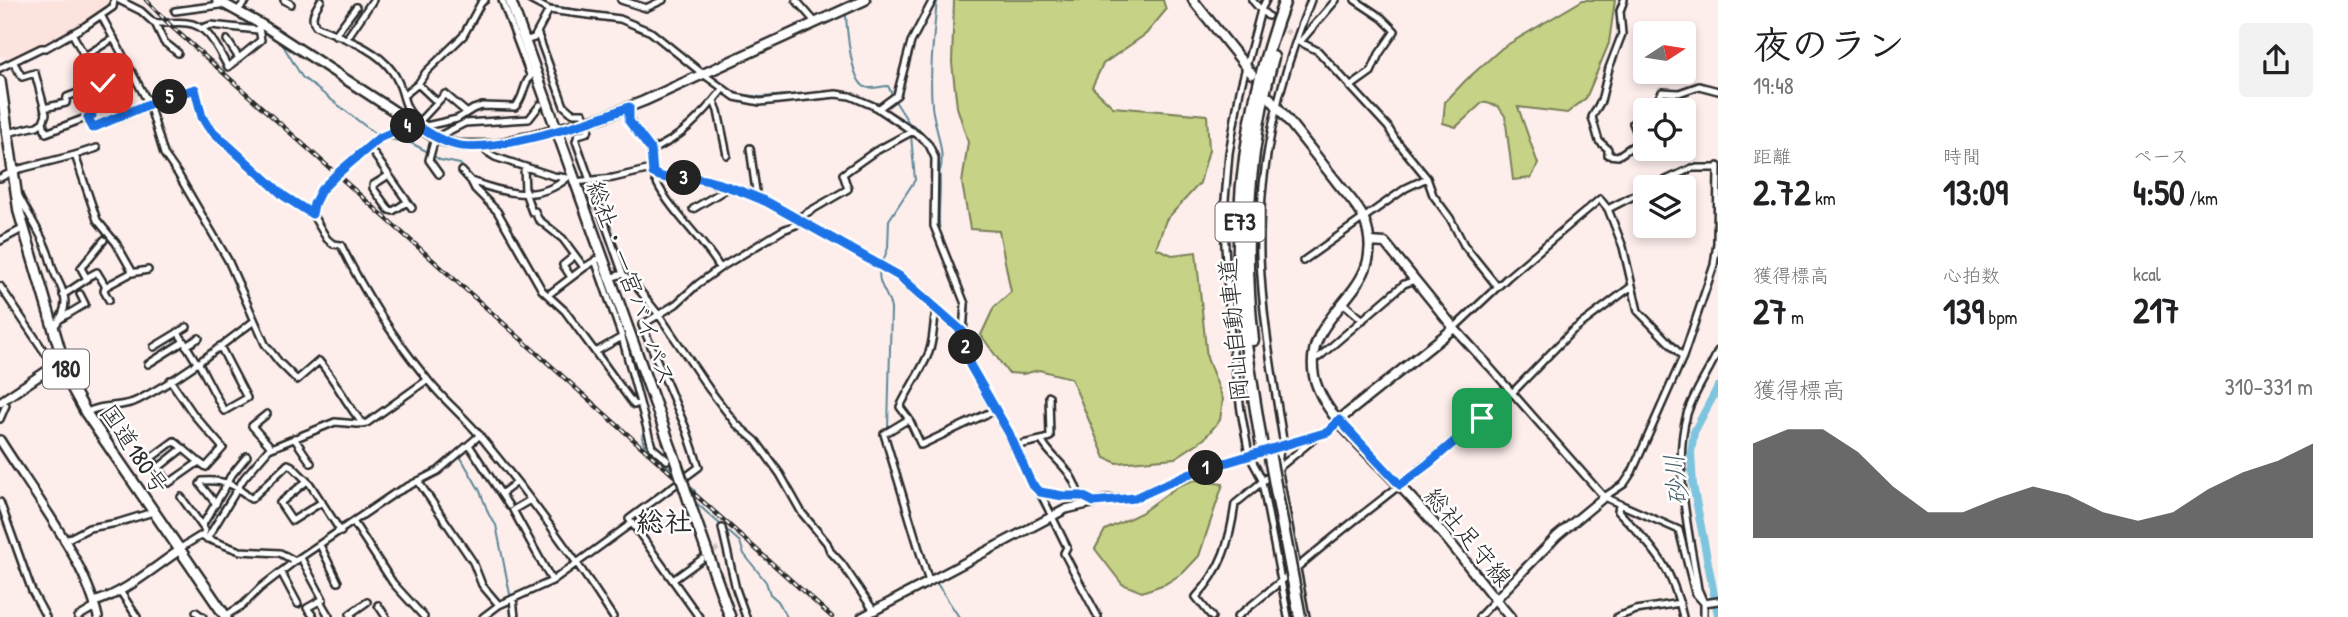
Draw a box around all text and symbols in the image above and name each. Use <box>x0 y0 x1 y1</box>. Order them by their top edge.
text: 夜のラン <box>1753 18 1905 70</box>
north arrow <box>1633 21 1696 84</box>
map controls <box>1633 21 1696 238</box>
button: share <box>2239 23 2313 97</box>
pin <box>73 53 133 113</box>
icon: check <box>84 64 122 102</box>
text: 19:48 <box>1753 70 1794 101</box>
pin: 5 <box>152 80 188 114</box>
text: 5 <box>165 83 174 109</box>
button: locate <box>1633 98 1696 161</box>
pin: 4 <box>390 108 426 144</box>
text: 4 <box>404 112 411 138</box>
text: 距離 <box>1753 143 1791 169</box>
text: 時間 <box>1943 143 1981 169</box>
text: ペース <box>2133 143 2189 169</box>
pin: 3 <box>666 160 702 196</box>
text: 3 <box>679 164 688 190</box>
text: 2.72 <box>1753 169 1811 216</box>
text: 13:09 <box>1943 169 2008 216</box>
text: 4:50 <box>2133 169 2185 216</box>
button: layers <box>1633 175 1696 238</box>
street label: 総社・一宮バイパス <box>580 176 684 389</box>
text: km <box>1811 185 1836 211</box>
text: /km <box>2185 185 2218 211</box>
road number: E73 <box>1216 202 1264 242</box>
street label: 岡山自動車道 <box>1211 257 1255 403</box>
text: kcal <box>2133 261 2161 287</box>
text: 獲得標高 <box>1753 262 1829 288</box>
text: 心拍数 <box>1943 262 2000 288</box>
text: 217 <box>2133 287 2179 334</box>
text: 27 <box>1753 288 1787 335</box>
text: 139 <box>1943 288 1984 335</box>
text: m <box>1787 304 1804 330</box>
text: bpm <box>1984 304 2018 330</box>
pin: 2 <box>948 330 984 364</box>
text: 2 <box>961 333 970 359</box>
road number: 180 <box>43 350 89 388</box>
text: 310–331 m <box>2224 371 2313 402</box>
text: 獲得標高 <box>1753 374 1845 405</box>
pin <box>1452 388 1512 448</box>
street label: 国道180号 <box>93 397 177 500</box>
icon: arrive <box>1463 399 1501 437</box>
pin: 1 <box>1188 450 1224 486</box>
water label: 砂川 <box>1655 452 1696 508</box>
text: 1 <box>1202 454 1209 480</box>
street label: 総社足守線 <box>1418 480 1520 593</box>
district label: 総社 <box>636 502 692 540</box>

